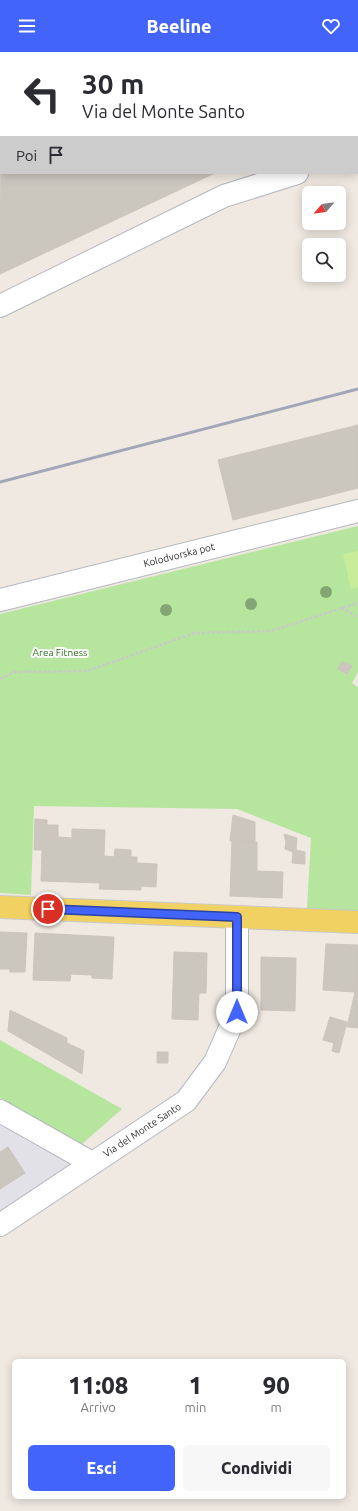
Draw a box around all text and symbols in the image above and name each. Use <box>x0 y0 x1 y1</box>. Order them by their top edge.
icon: menu <box>16 15 38 37</box>
icon: heart <box>320 15 342 37</box>
text: Beeline <box>146 16 212 36</box>
icon: left <box>16 68 68 120</box>
text: 30 m <box>82 68 144 99</box>
text: Via del Monte Santo <box>82 101 245 121</box>
icon: arrive <box>45 144 67 166</box>
text: Poi <box>16 147 37 164</box>
north arrow <box>302 186 346 230</box>
map controls <box>302 186 346 282</box>
button: search <box>302 238 346 282</box>
street label: Kolodvorska pot <box>142 541 216 569</box>
park label: Area Fitness <box>33 647 87 658</box>
pin <box>31 892 65 926</box>
icon: arrive <box>37 898 59 920</box>
position arrow <box>216 991 258 1033</box>
street label: Via del Monte Santo <box>101 1101 183 1159</box>
text: 11:08 <box>68 1372 128 1399</box>
text: 1 <box>189 1372 202 1399</box>
text: 90 <box>263 1372 290 1399</box>
text: Arrivo <box>81 1400 116 1414</box>
text: min <box>185 1400 206 1414</box>
text: m <box>271 1400 282 1414</box>
button: Esci <box>28 1445 175 1491</box>
button: Condividi <box>183 1445 330 1491</box>

